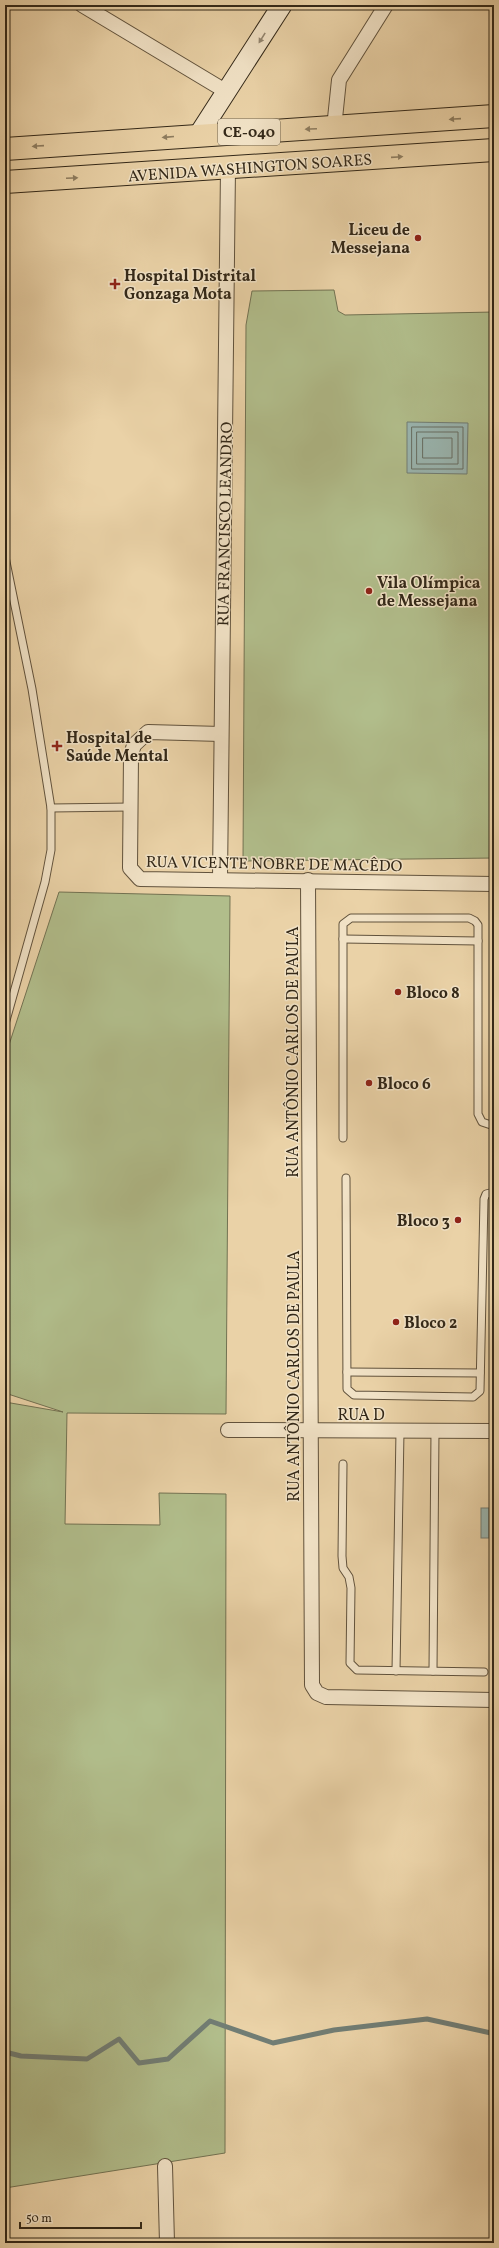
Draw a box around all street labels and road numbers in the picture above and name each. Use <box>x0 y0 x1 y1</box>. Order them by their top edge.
road number: CE-040 <box>218 119 280 145</box>
street label: AVENIDA WASHINGTON SOARES <box>127 149 373 188</box>
street label: RUA FRANCISCO LEANDRO <box>213 421 239 626</box>
street label: RUA VICENTE NOBRE DE MACÊDO <box>146 851 403 878</box>
street label: RUA ANTÔNIO CARLOS DE PAULA <box>282 926 305 1178</box>
street label: RUA ANTÔNIO CARLOS DE PAULA <box>283 1250 306 1502</box>
street label: RUA D <box>337 1405 385 1427</box>

